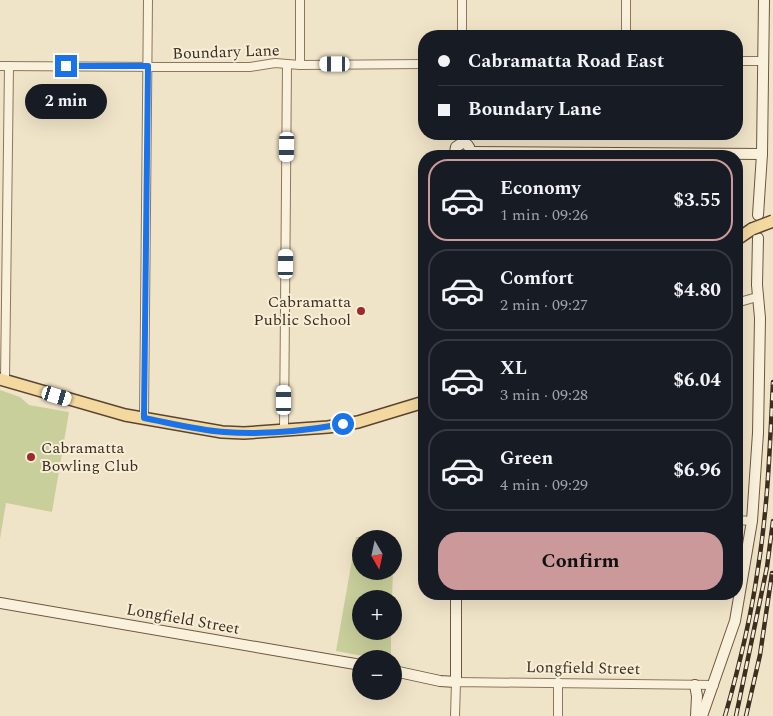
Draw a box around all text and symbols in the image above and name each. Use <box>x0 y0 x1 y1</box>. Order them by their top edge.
street label: Boundary Lane <box>172 38 280 66</box>
text: Cabramatta Road East <box>468 47 664 76</box>
route end <box>55 55 77 77</box>
car <box>320 57 350 72</box>
callout: 2 min <box>25 84 107 118</box>
text: 2 min <box>45 89 87 113</box>
text: Boundary Lane <box>468 95 601 124</box>
car <box>279 132 294 162</box>
text: Economy <box>500 174 581 203</box>
icon: car <box>440 178 485 223</box>
text: $3.55 <box>673 186 721 215</box>
text: 1 min · 09:26 <box>500 203 588 227</box>
car <box>278 249 293 279</box>
text: Comfort <box>500 264 574 293</box>
icon: car <box>440 268 485 313</box>
text: $4.80 <box>673 276 721 305</box>
place label: Cabramatta Public School <box>254 290 351 332</box>
text: 2 min · 09:27 <box>500 293 588 317</box>
marker: Cabramatta Public School <box>355 305 367 317</box>
text: XL <box>500 354 527 383</box>
icon: car <box>440 358 485 403</box>
text: $6.04 <box>673 366 721 395</box>
text: 3 min · 09:28 <box>500 383 588 407</box>
car <box>40 384 73 408</box>
car <box>276 385 291 415</box>
route start <box>332 413 354 435</box>
place label: Cabramatta Bowling Club <box>41 436 138 478</box>
text: Green <box>500 444 553 473</box>
icon: car <box>440 448 485 493</box>
marker: Cabramatta Bowling Club <box>25 451 37 463</box>
text: $6.96 <box>673 456 721 485</box>
text: 4 min · 09:29 <box>500 473 588 497</box>
north arrow <box>352 530 402 580</box>
map controls <box>352 530 402 700</box>
button: Confirm <box>438 532 723 590</box>
button: + <box>352 590 402 640</box>
street label: Longfield Street <box>125 597 242 641</box>
button: − <box>352 650 402 700</box>
street label: Longfield Street <box>526 655 641 681</box>

